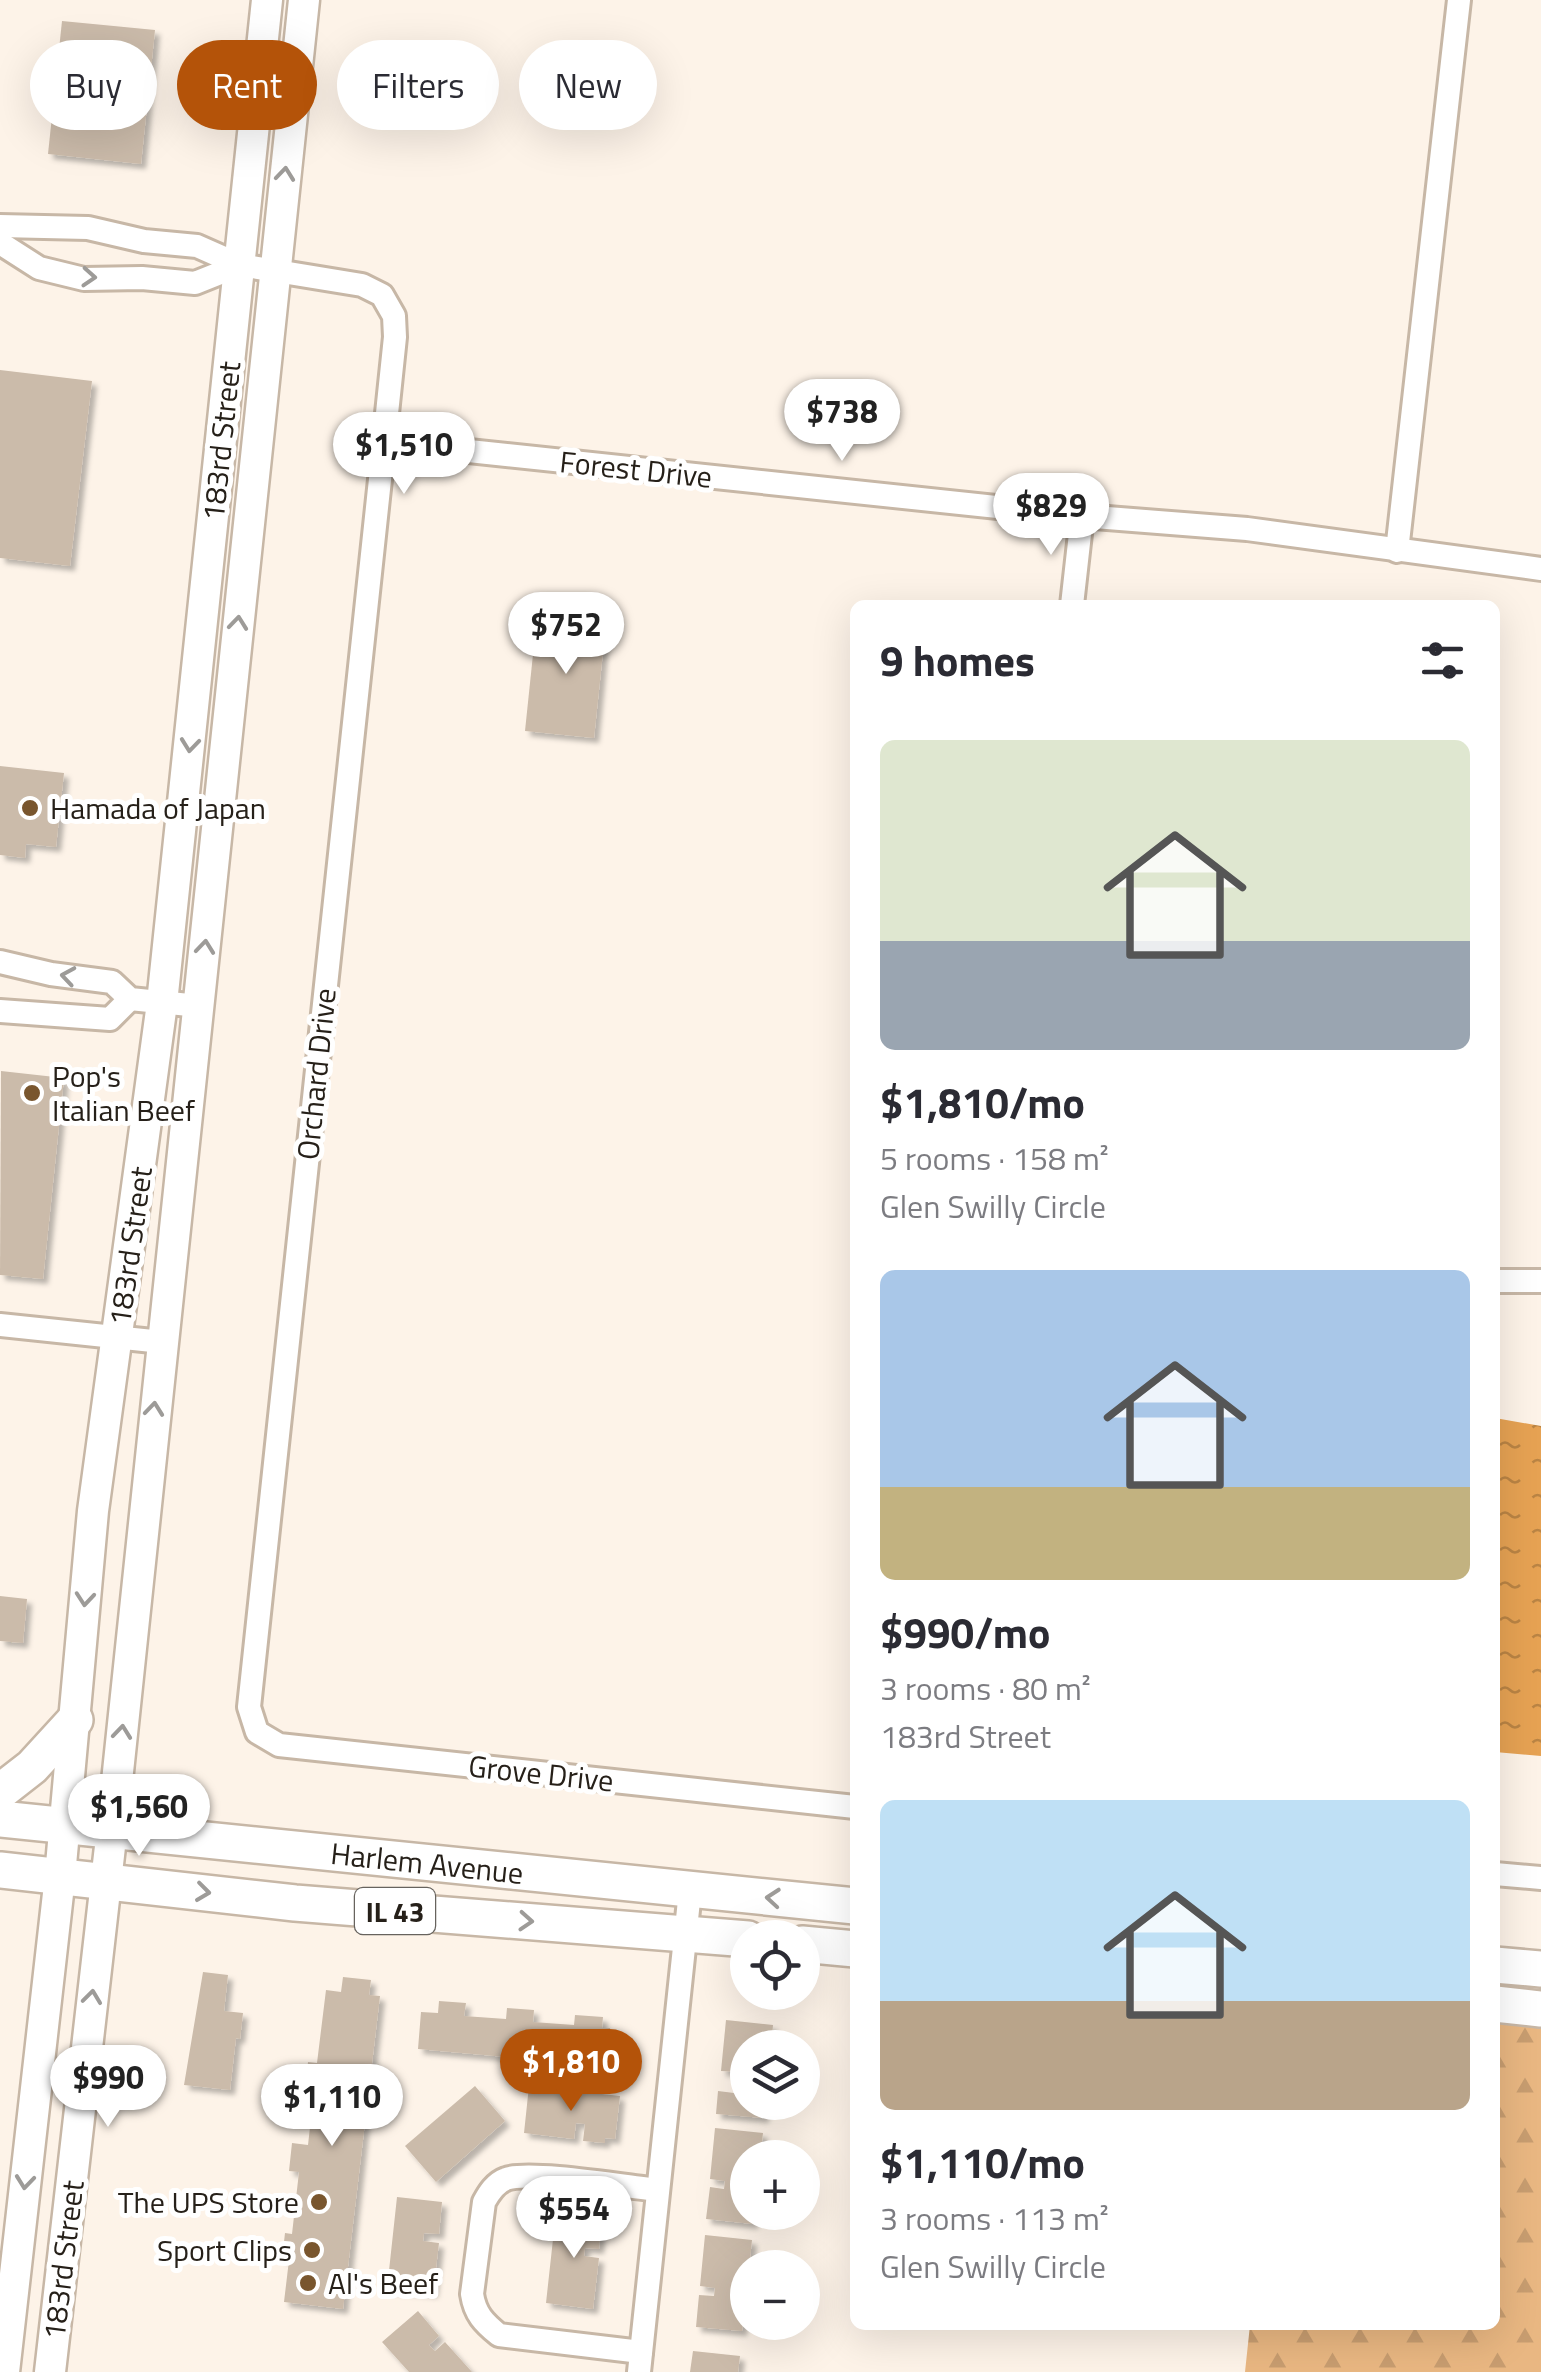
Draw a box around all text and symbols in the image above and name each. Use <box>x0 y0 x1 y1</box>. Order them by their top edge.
chip: Buy <box>30 40 157 130</box>
chip: Rent <box>177 40 317 130</box>
chip: Filters <box>337 40 499 130</box>
chip: New <box>519 40 657 130</box>
one-way arrow <box>274 166 295 182</box>
one-way arrow <box>81 266 97 287</box>
street label: 183rd Street <box>190 358 252 523</box>
pin: $738 <box>783 379 901 464</box>
text: $738 <box>806 387 878 435</box>
pin: $1,510 <box>323 412 485 497</box>
text: $1,510 <box>355 420 453 468</box>
street label: Forest Drive <box>558 438 714 500</box>
pin: $829 <box>992 473 1110 558</box>
text: $829 <box>1015 481 1087 529</box>
pin: $752 <box>507 592 625 677</box>
text: $752 <box>530 600 602 648</box>
one-way arrow <box>227 615 249 631</box>
text: 9 homes <box>880 628 1035 692</box>
icon: filters <box>1415 633 1470 688</box>
one-way arrow <box>180 738 201 754</box>
place label: Hamada of Japan <box>50 785 266 831</box>
marker: Hamada of Japan <box>19 797 41 819</box>
icon: home <box>1085 805 1265 985</box>
one-way arrow <box>194 938 215 954</box>
one-way arrow <box>60 967 76 988</box>
street label: Orchard Drive <box>284 986 348 1162</box>
place label: Pop's Italian Beef <box>52 1053 195 1133</box>
text: $1,810/mo <box>880 1070 1085 1134</box>
marker: Pop's Italian Beef <box>21 1082 43 1104</box>
text: 5 rooms · 158 m² <box>880 1134 1109 1182</box>
street label: 183rd Street <box>96 1163 164 1329</box>
text: Glen Swilly Circle <box>880 1182 1106 1230</box>
icon: home <box>1085 1335 1265 1515</box>
one-way arrow <box>143 1400 164 1416</box>
one-way arrow <box>75 1592 97 1608</box>
text: $990/mo <box>880 1600 1050 1664</box>
text: 3 rooms · 80 m² <box>880 1664 1091 1712</box>
text: 183rd Street <box>880 1712 1051 1760</box>
one-way arrow <box>110 1724 132 1740</box>
street label: Grove Drive <box>466 1743 616 1803</box>
pin: $1,560 <box>58 1774 220 1859</box>
text: $1,560 <box>90 1782 188 1830</box>
street label: Harlem Avenue <box>328 1830 526 1896</box>
icon: home <box>1085 1865 1265 2045</box>
one-way arrow <box>195 1881 211 1902</box>
road number: IL 43 <box>355 1888 435 1934</box>
one-way arrow <box>764 1888 780 1910</box>
one-way arrow <box>519 1909 535 1931</box>
map controls <box>730 1920 820 2340</box>
button: locate <box>730 1920 820 2010</box>
one-way arrow <box>81 1989 102 2005</box>
pin: $1,810 <box>490 2029 652 2114</box>
button: layers <box>730 2030 820 2120</box>
text: $1,810 <box>522 2037 620 2085</box>
pin: $990 <box>49 2045 167 2130</box>
text: $990 <box>72 2053 144 2101</box>
pin: $1,110 <box>251 2064 413 2149</box>
text: $1,110 <box>283 2072 381 2120</box>
text: $1,110/mo <box>880 2130 1085 2194</box>
button: + <box>730 2140 820 2230</box>
one-way arrow <box>15 2174 36 2190</box>
pin: $554 <box>515 2176 633 2261</box>
street label: 183rd Street <box>30 2177 96 2342</box>
place label: The UPS Store <box>118 2179 299 2225</box>
text: $554 <box>538 2184 610 2232</box>
marker: The UPS Store <box>308 2191 330 2213</box>
text: 3 rooms · 113 m² <box>880 2194 1109 2242</box>
place label: Sport Clips <box>157 2227 292 2273</box>
marker: Sport Clips <box>301 2239 323 2261</box>
text: Glen Swilly Circle <box>880 2242 1106 2290</box>
button: − <box>730 2250 820 2340</box>
place label: Al's Beef <box>328 2260 438 2306</box>
marker: Al's Beef <box>297 2272 319 2294</box>

